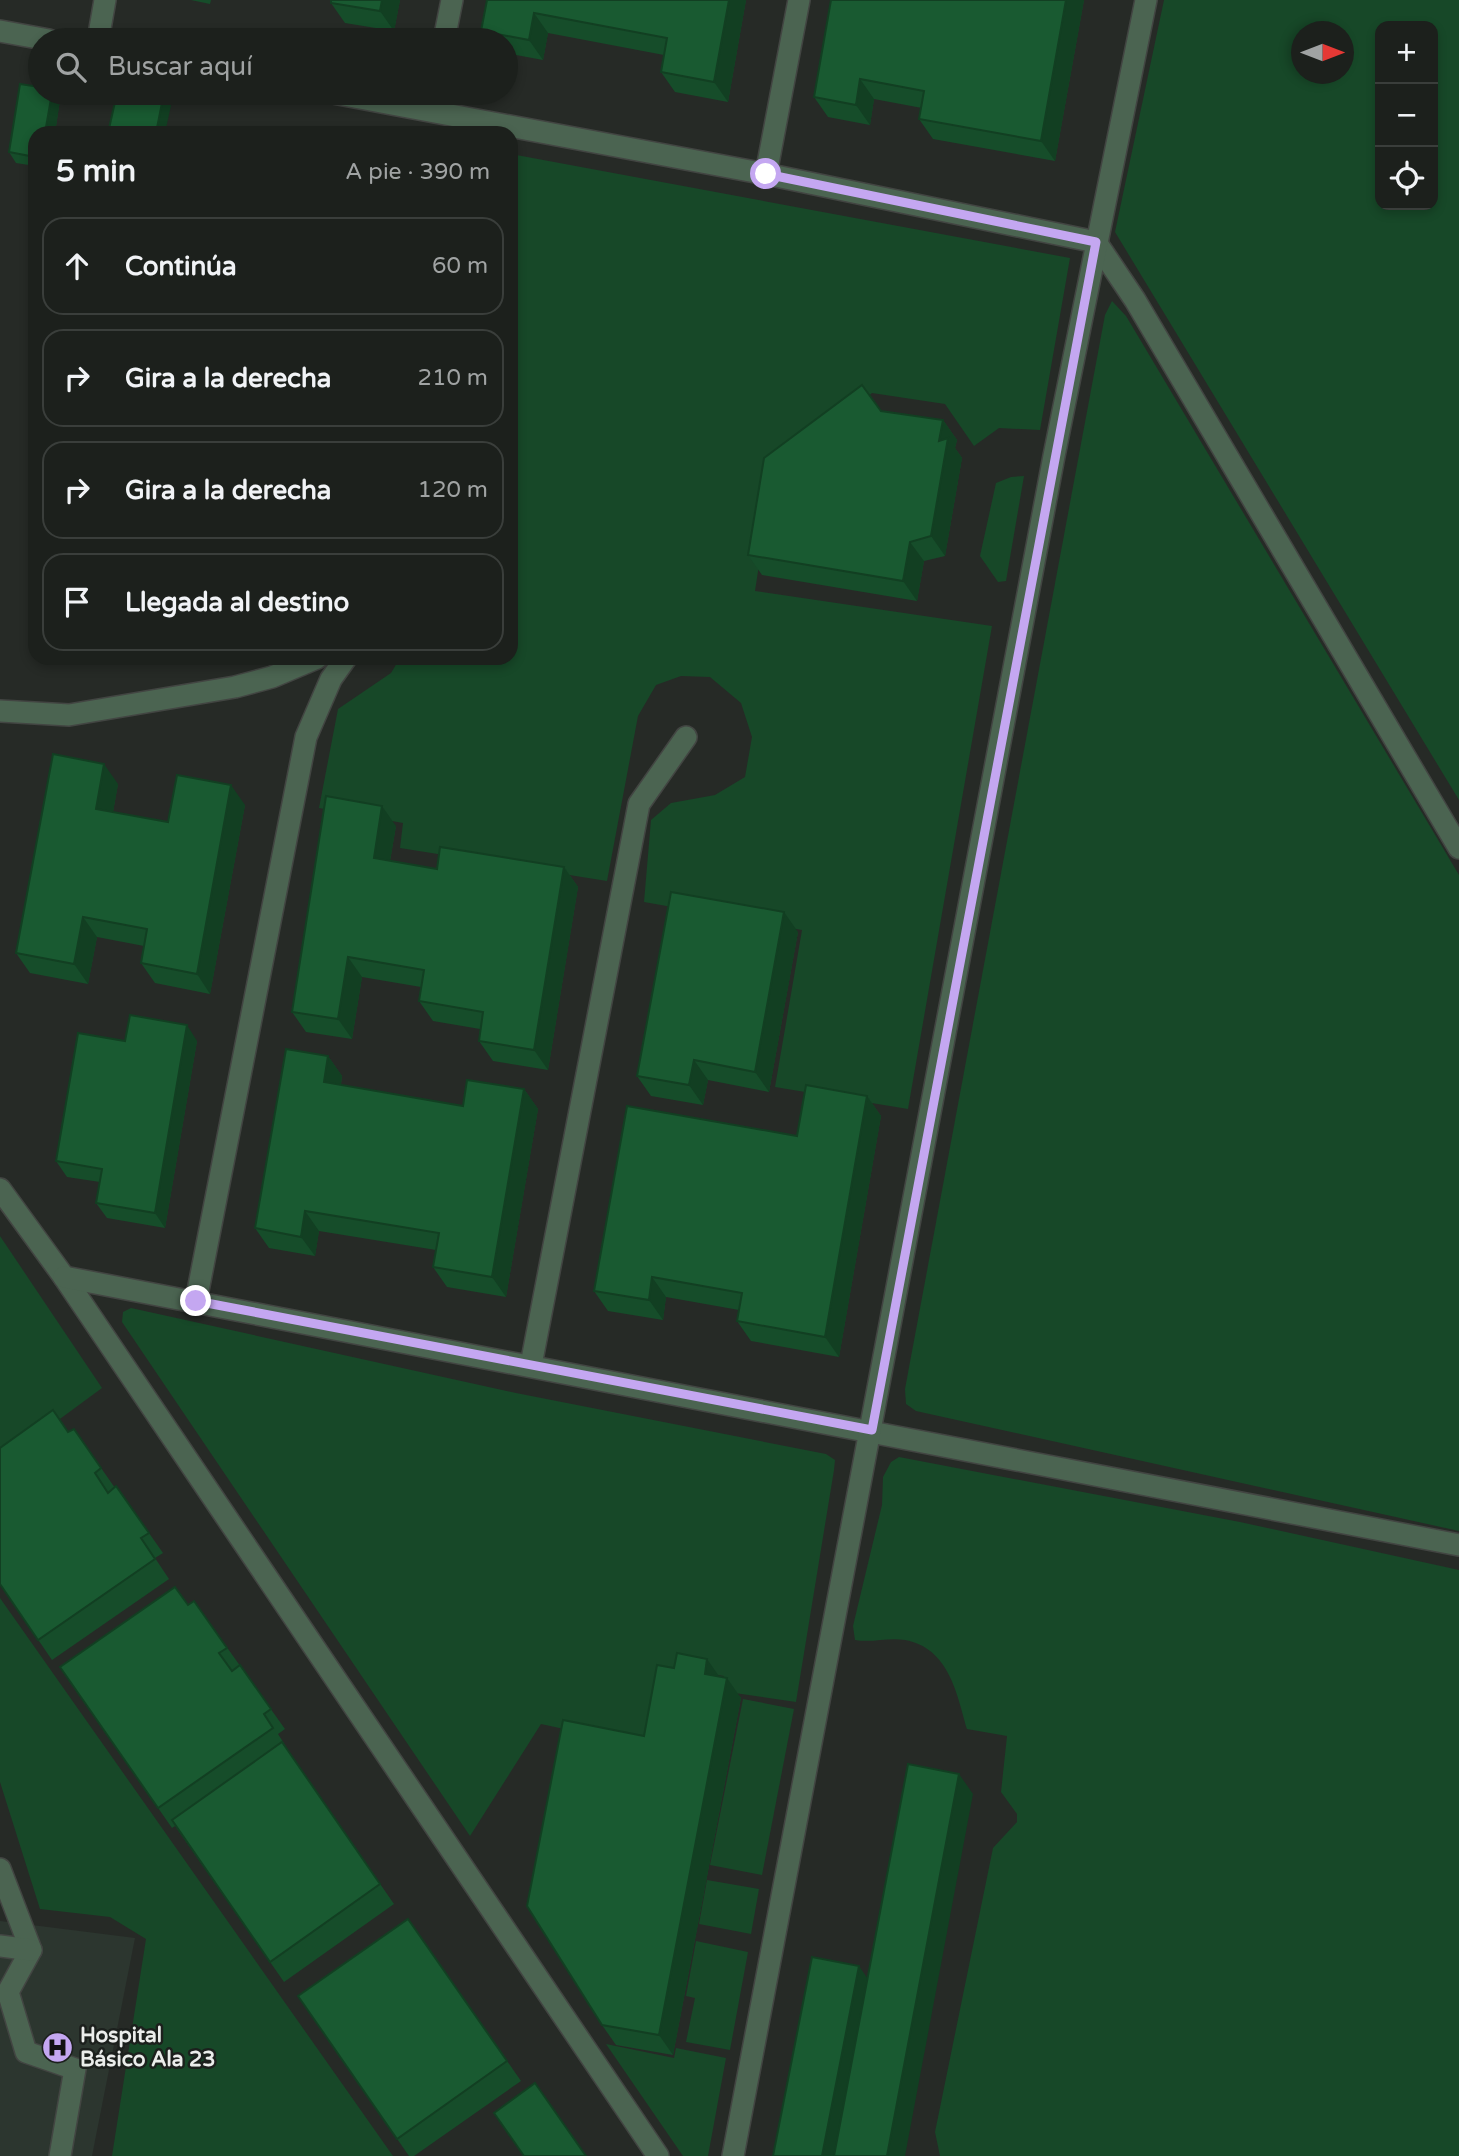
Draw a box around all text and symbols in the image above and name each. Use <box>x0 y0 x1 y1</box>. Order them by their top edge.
north arrow <box>1291 21 1354 84</box>
map controls <box>1375 21 1438 210</box>
button: + <box>1375 21 1438 84</box>
search box <box>28 28 518 105</box>
icon: search <box>52 48 90 86</box>
text: Buscar aquí <box>108 51 253 82</box>
button: − <box>1375 84 1438 147</box>
button: locate <box>1375 147 1438 210</box>
text: 5 min <box>56 153 136 190</box>
text: A pie · 390 m <box>345 158 490 186</box>
route start <box>750 158 781 189</box>
icon: ahead <box>58 247 96 285</box>
text: Continúa <box>125 251 237 282</box>
text: 60 m <box>432 252 488 280</box>
icon: right <box>58 359 96 397</box>
text: Gira a la derecha <box>125 363 331 394</box>
text: 210 m <box>418 364 488 392</box>
icon: right <box>58 471 96 509</box>
text: Gira a la derecha <box>125 475 331 506</box>
text: 120 m <box>418 476 488 504</box>
icon: arrive <box>58 583 96 621</box>
text: Llegada al destino <box>125 587 349 618</box>
route end <box>180 1285 211 1316</box>
place label: Hospital Básico Ala 23 <box>80 2023 215 2072</box>
hospital icon: Hospital Básico Ala 23 <box>40 2030 74 2064</box>

